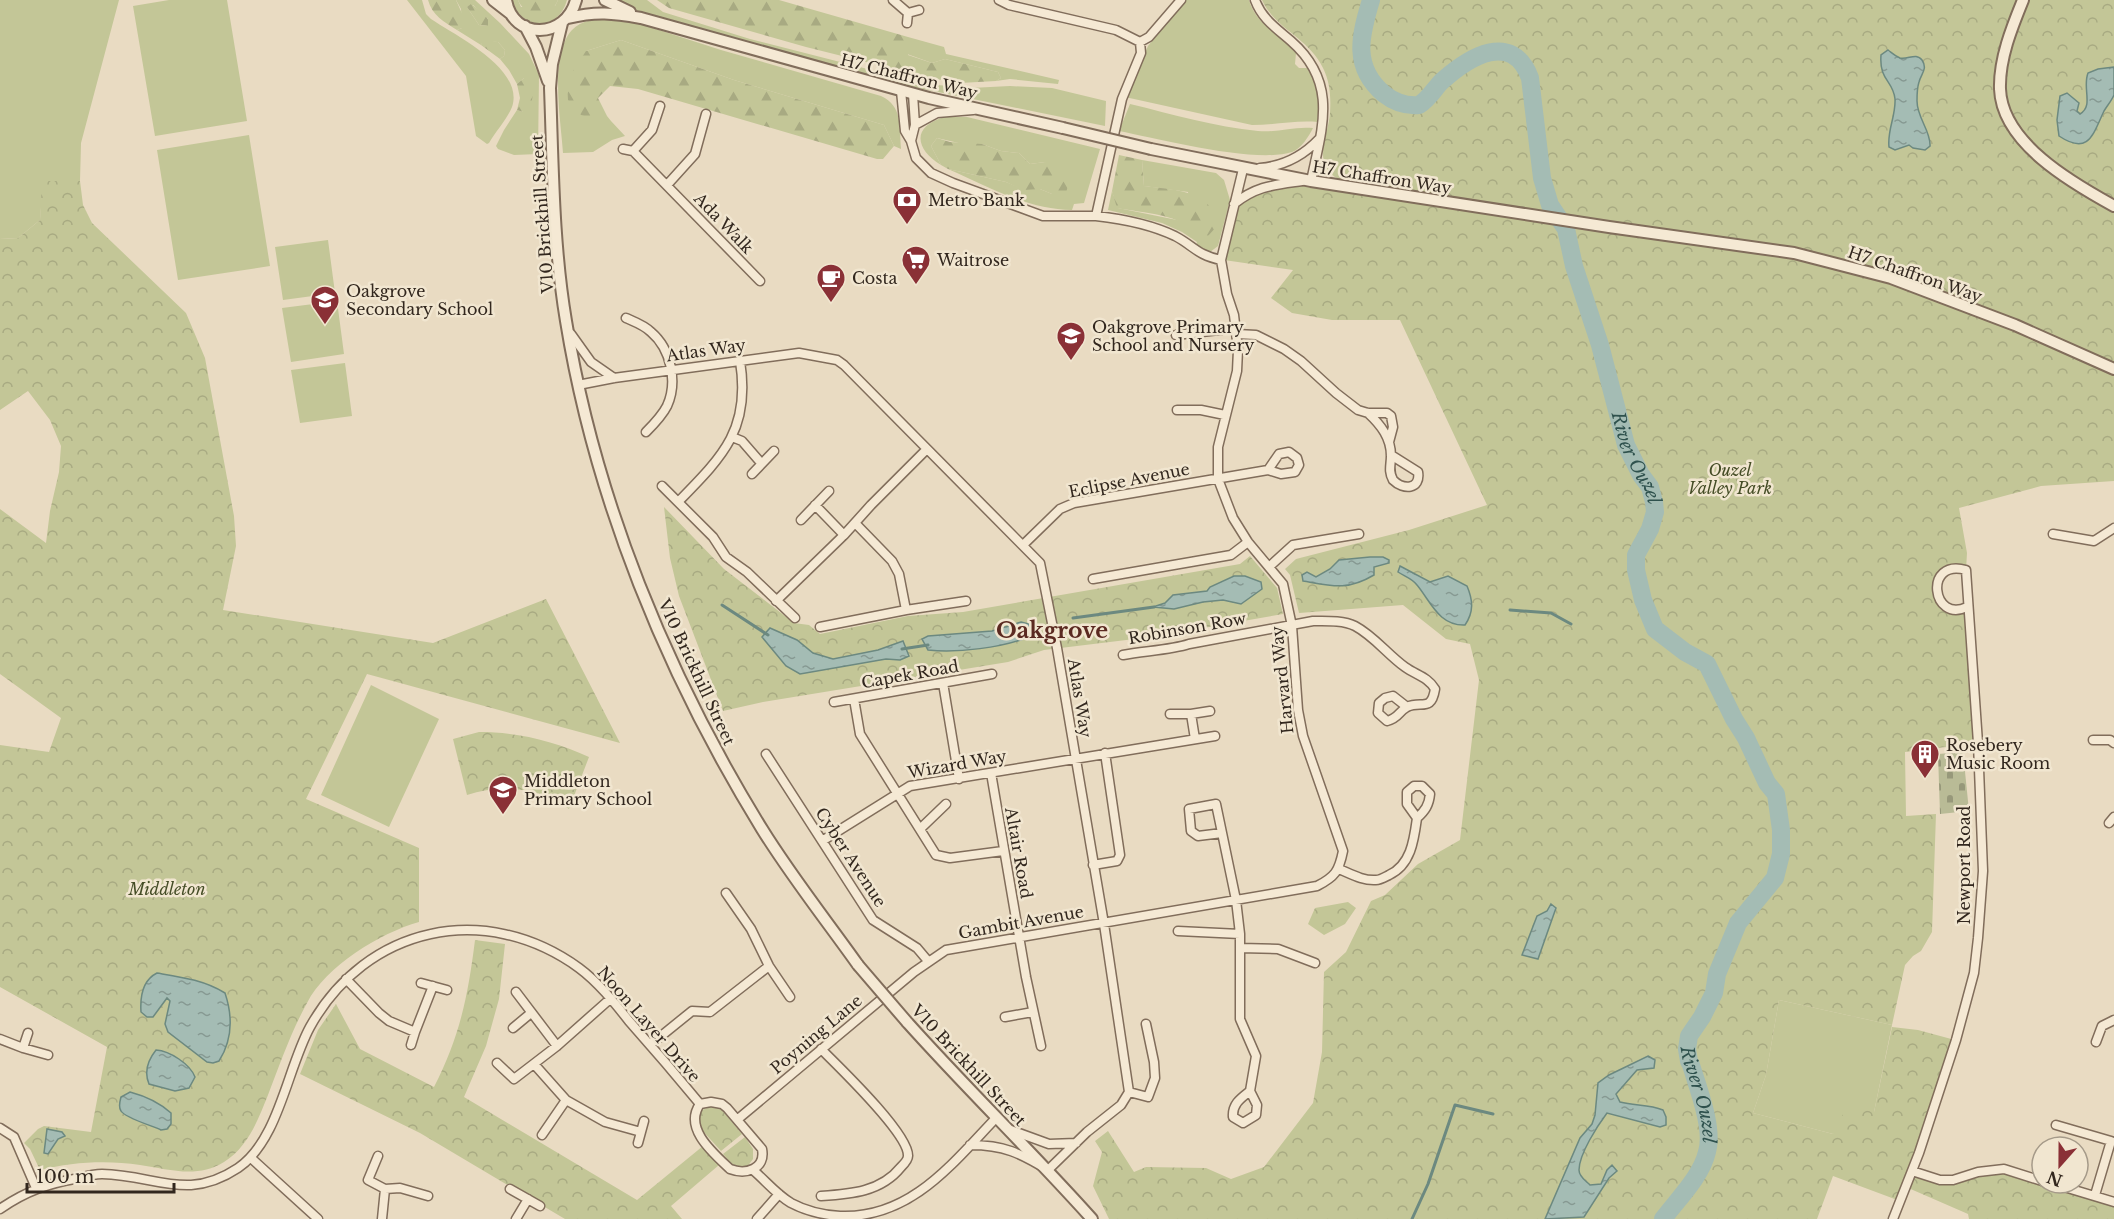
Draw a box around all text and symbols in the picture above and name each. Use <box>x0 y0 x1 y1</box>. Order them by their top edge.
street label: H7 Chaffron Way <box>838 49 980 103</box>
street label: V10 Brickhill Street <box>526 134 558 295</box>
street label: H7 Chaffron Way <box>1311 156 1454 198</box>
bank icon: Metro Bank <box>891 184 923 226</box>
street label: Ada Walk <box>689 188 758 258</box>
place label: Metro Bank <box>928 190 1025 210</box>
street label: H7 Chaffron Way <box>1845 242 1986 307</box>
supermarket icon: Waitrose <box>900 244 932 286</box>
place label: Waitrose <box>936 250 1009 270</box>
cafe icon: Costa <box>815 262 847 304</box>
place label: Costa <box>852 268 898 288</box>
place label: Oakgrove Secondary School <box>346 281 493 319</box>
school or university icon: Oakgrove Secondary School <box>309 284 341 326</box>
place label: Oakgrove Primary School and Nursery <box>1092 317 1255 355</box>
school or university icon: Oakgrove Primary School and Nursery <box>1055 320 1087 362</box>
street label: Atlas Way <box>664 334 748 366</box>
water label: River Ouzel <box>1607 408 1665 507</box>
street label: Eclipse Avenue <box>1067 458 1191 502</box>
park label: Ouzel Valley Park <box>1688 460 1772 498</box>
street label: V10 Brickhill Street <box>654 595 740 748</box>
street label: Robinson Row <box>1126 608 1248 648</box>
district label: Oakgrove <box>996 617 1108 644</box>
street label: Harvard Way <box>1266 624 1298 735</box>
street label: Capek Road <box>860 656 960 692</box>
street label: Atlas Way <box>1064 656 1096 740</box>
place label: Rosebery Music Room <box>1946 735 2050 773</box>
building icon: Rosebery Music Room <box>1909 738 1941 780</box>
street label: Wizard Way <box>905 745 1009 783</box>
place label: Middleton Primary School <box>524 771 652 809</box>
school or university icon: Middleton Primary School <box>487 774 519 816</box>
street label: Cyber Avenue <box>811 803 891 911</box>
street label: Altair Road <box>1001 805 1037 900</box>
street label: Newport Road <box>1954 805 1974 924</box>
park label: Middleton <box>127 879 206 899</box>
street label: Gambit Avenue <box>957 901 1085 943</box>
street label: Noon Layer Drive <box>593 962 705 1086</box>
street label: Poyning Lane <box>766 990 866 1078</box>
street label: V10 Brickhill Street <box>907 999 1031 1130</box>
water label: River Ouzel <box>1676 1043 1720 1144</box>
north arrow <box>2030 1135 2090 1195</box>
scale bar <box>27 1156 174 1194</box>
text: 100 m <box>36 1166 94 1188</box>
text: N <box>2044 1167 2065 1191</box>

